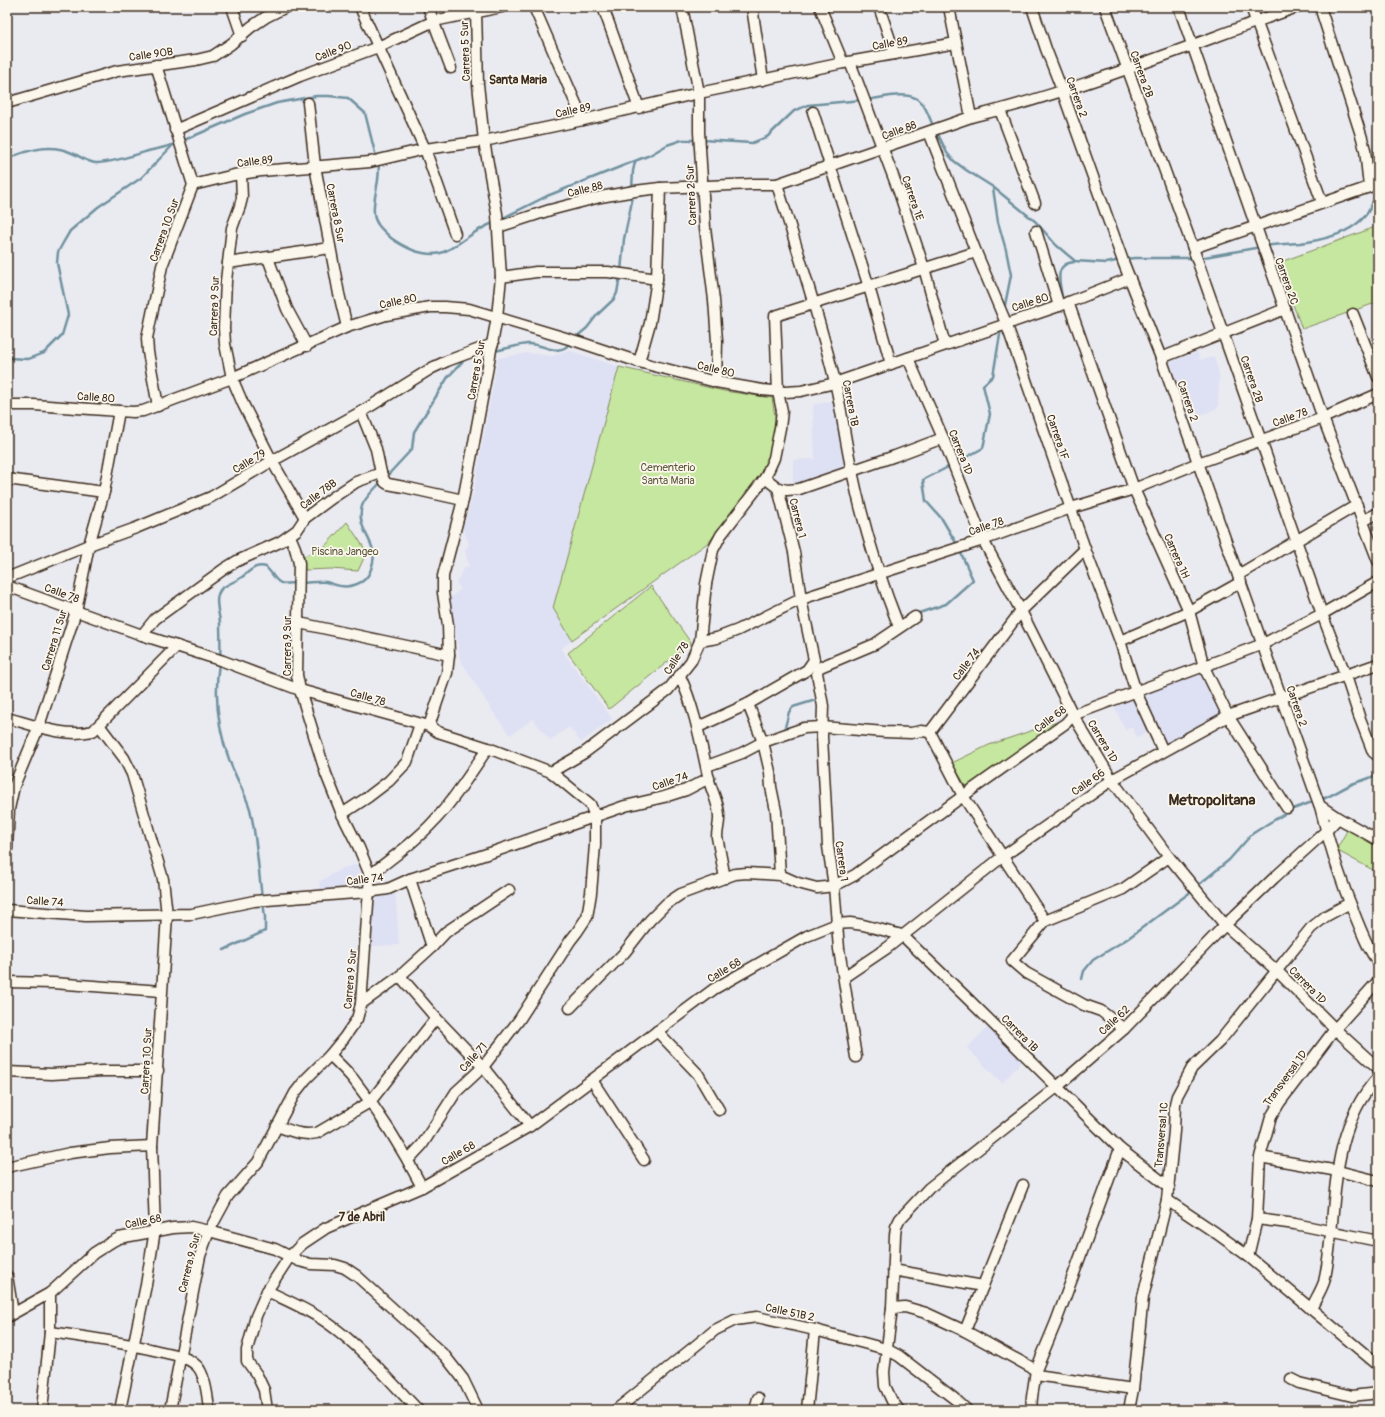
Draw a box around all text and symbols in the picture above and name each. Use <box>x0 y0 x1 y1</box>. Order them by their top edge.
street label: Carrera 5 Sur <box>458 20 473 82</box>
street label: Calle 89 <box>871 34 909 53</box>
street label: Calle 90 <box>313 39 353 64</box>
street label: Calle 90B <box>128 45 174 64</box>
street label: Carrera 2B <box>1127 49 1156 99</box>
district label: Santa Maria <box>489 73 547 88</box>
street label: Carrera 2 <box>1063 75 1090 119</box>
street label: Calle 89 <box>554 100 592 121</box>
street label: Calle 88 <box>880 118 919 143</box>
street label: Calle 89 <box>236 153 274 170</box>
street label: Carrera 2 Sur <box>683 164 700 226</box>
street label: Carrera 1E <box>899 174 926 222</box>
street label: Calle 88 <box>566 179 605 200</box>
street label: Carrera 8 Sur <box>323 182 348 244</box>
street label: Carrera 10 Sur <box>147 197 182 264</box>
street label: Carrera 2C <box>1272 256 1301 307</box>
street label: Carrera 9 Sur <box>207 276 222 336</box>
street label: Calle 80 <box>1010 290 1050 315</box>
street label: Calle 80 <box>378 291 418 312</box>
street label: Carrera 5 Sur <box>465 339 488 401</box>
street label: Carrera 2B <box>1237 354 1266 404</box>
street label: Calle 80 <box>696 359 736 380</box>
street label: Carrera 1B <box>840 379 861 427</box>
street label: Carrera 2 <box>1174 379 1201 423</box>
street label: Calle 80 <box>77 390 115 405</box>
street label: Calle 78 <box>1271 405 1310 430</box>
street label: Carrera 1F <box>1044 413 1071 462</box>
street label: Carrera 1D <box>946 428 976 477</box>
street label: Calle 79 <box>230 446 269 476</box>
park label: Cementerio Santa Maria <box>641 461 696 487</box>
street label: Calle 78B <box>297 476 339 512</box>
street label: Carrera 1 <box>786 497 809 539</box>
street label: Calle 78 <box>967 514 1006 539</box>
street label: Carrera 1H <box>1161 532 1192 581</box>
park label: Piscina Jangeo <box>311 545 379 558</box>
street label: Calle 78 <box>43 581 82 606</box>
street label: Carrera 11 Sur <box>39 608 70 672</box>
street label: Carrera 9 Sur <box>281 616 294 676</box>
street label: Calle 78 <box>661 639 692 677</box>
street label: Calle 74 <box>950 645 983 683</box>
street label: Carrera 2 <box>1283 684 1310 728</box>
street label: Calle 78 <box>349 686 388 709</box>
street label: Calle 68 <box>1032 703 1069 736</box>
street label: Carrera 1D <box>1085 718 1120 765</box>
street label: Calle 66 <box>1069 766 1107 799</box>
street label: Calle 74 <box>650 769 690 794</box>
district label: Metropolitana <box>1169 791 1255 810</box>
street label: Carrera 1 <box>832 840 851 882</box>
street label: Calle 74 <box>346 871 385 888</box>
street label: Calle 74 <box>26 894 65 909</box>
street label: Carrera 9 Sur <box>341 948 360 1010</box>
street label: Calle 68 <box>705 955 744 986</box>
street label: Carrera 1D <box>1286 964 1329 1007</box>
street label: Calle 62 <box>1096 1003 1132 1038</box>
street label: Carrera 1B <box>998 1012 1041 1055</box>
street label: Carrera 10 Sur <box>138 1027 155 1095</box>
street label: Calle 71 <box>457 1040 490 1075</box>
street label: Transversal 1D <box>1261 1048 1310 1109</box>
street label: Transversal 1C <box>1152 1101 1171 1168</box>
street label: Calle 68 <box>439 1138 478 1168</box>
district label: 7 de Abril <box>339 1210 385 1225</box>
street label: Calle 68 <box>124 1212 163 1231</box>
street label: Carrera 9 Sur <box>176 1232 203 1294</box>
street label: Calle 51B 2 <box>764 1301 816 1324</box>

